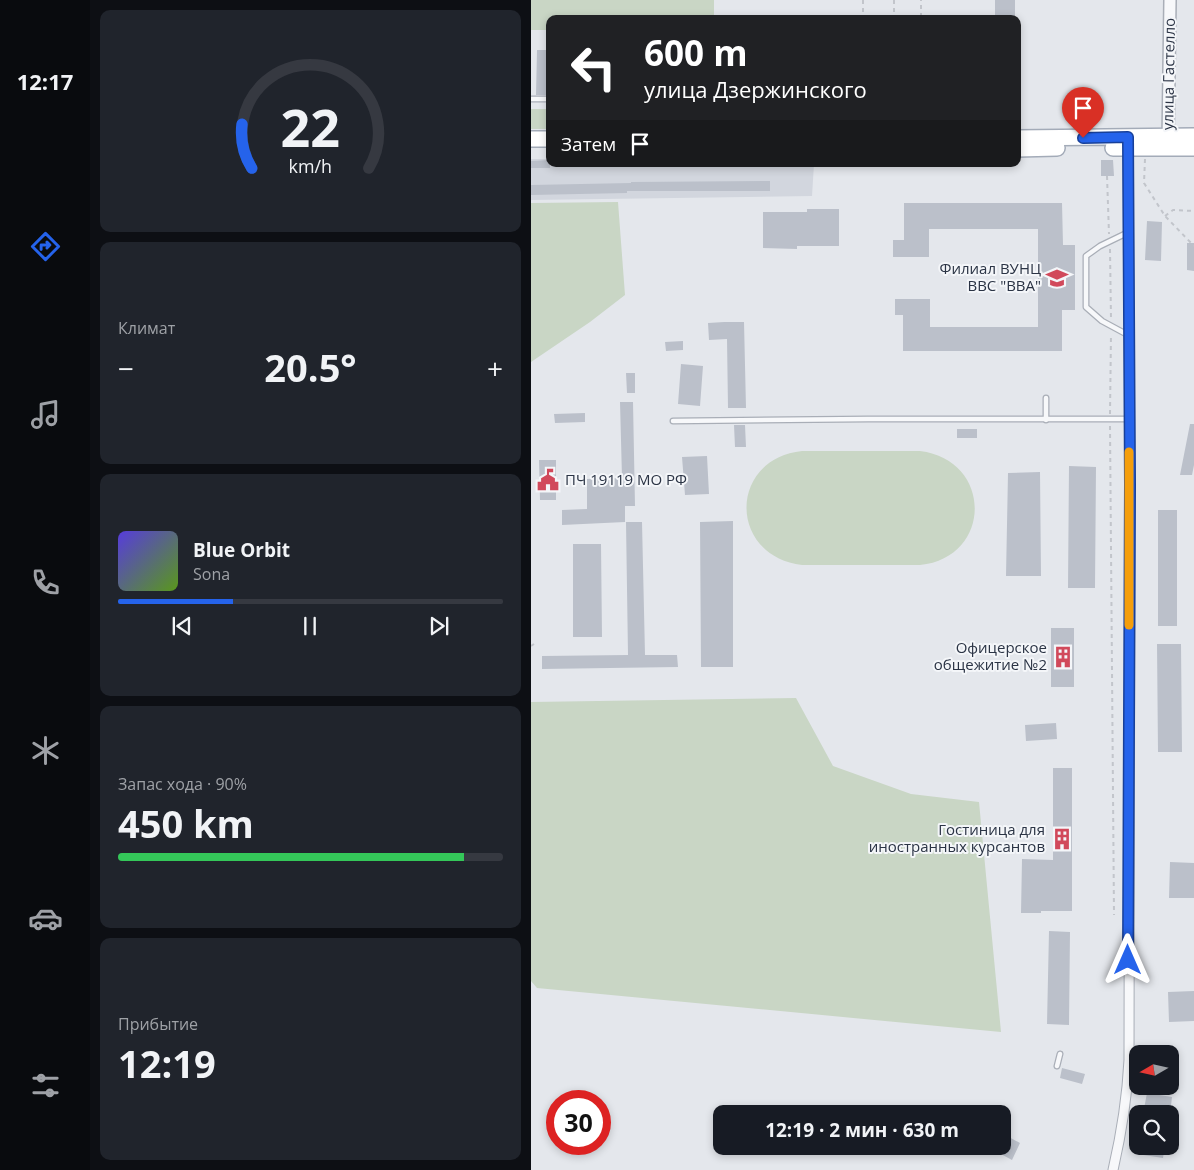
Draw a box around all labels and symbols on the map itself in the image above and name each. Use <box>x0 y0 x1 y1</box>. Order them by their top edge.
street label: улица Гастелло <box>1157 18 1179 130</box>
pin <box>1062 87 1104 138</box>
place label: Филиал ВУНЦ ВВС "ВВА" <box>940 258 1041 295</box>
school or university icon: Филиал ВУНЦ ВВС "ВВА" <box>1044 265 1070 291</box>
public building icon: ПЧ 19119 МО РФ <box>535 467 561 493</box>
place label: ПЧ 19119 МО РФ <box>565 469 687 489</box>
place label: Офицерское общежитие №2 <box>934 637 1047 674</box>
building icon: Офицерское общежитие №2 <box>1050 644 1076 670</box>
place label: Гостиница для иностранных курсантов <box>869 819 1045 856</box>
building icon: Гостиница для иностранных курсантов <box>1049 826 1075 852</box>
position arrow <box>1101 933 1153 985</box>
north arrow <box>1129 1045 1179 1095</box>
speed limit sign: 30 <box>546 1090 611 1155</box>

